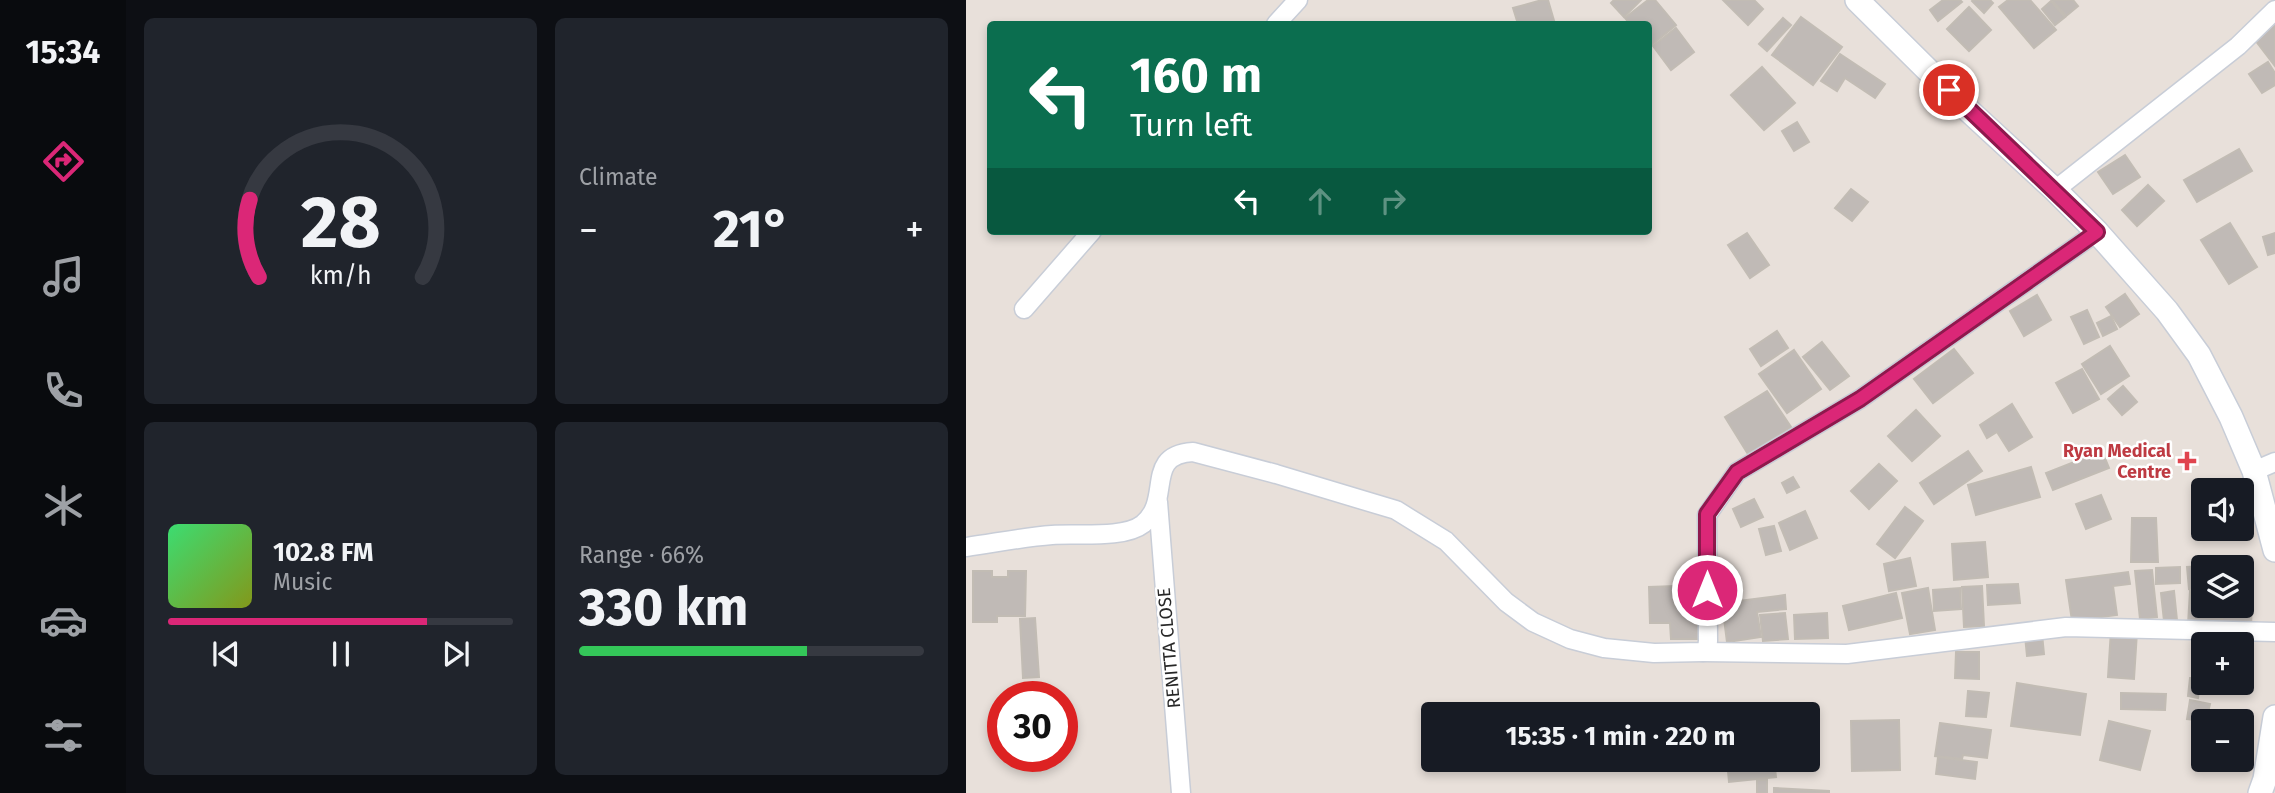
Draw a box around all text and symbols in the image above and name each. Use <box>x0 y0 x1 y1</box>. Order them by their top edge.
text: 15:34 <box>26 33 100 71</box>
text: 160 m <box>1130 46 1262 105</box>
icon: left <box>1015 49 1106 140</box>
pin <box>1919 60 1979 120</box>
icon: arrive <box>1930 71 1968 109</box>
text: Turn left <box>1130 106 1252 144</box>
icon: directions <box>39 137 88 186</box>
text: Climate <box>579 163 658 191</box>
text: 28 <box>301 179 380 266</box>
icon: left <box>1228 182 1266 220</box>
icon: ahead <box>1301 182 1339 220</box>
icon: right <box>1374 182 1412 220</box>
text: 21° <box>713 198 790 261</box>
text: − <box>579 207 598 253</box>
text: + <box>905 207 924 253</box>
icon: music <box>39 252 88 301</box>
text: km/h <box>310 261 371 291</box>
icon: phone <box>39 366 88 415</box>
place label: Ryan Medical Centre <box>2063 440 2172 483</box>
marker: Ryan Medical Centre <box>2177 451 2197 471</box>
map controls <box>2191 478 2254 772</box>
button: sound <box>2191 478 2254 541</box>
icon: climate <box>39 481 88 530</box>
text: 102.8 FM <box>273 537 373 568</box>
text: Range · 66% <box>579 541 704 569</box>
position arrow <box>1670 553 1744 627</box>
button: layers <box>2191 555 2254 618</box>
text: Music <box>273 568 333 596</box>
text: 330 km <box>579 576 748 639</box>
street label: RENITTA CLOSE <box>1153 587 1185 709</box>
icon: car <box>39 596 88 645</box>
button: + <box>2191 632 2254 695</box>
icon: previous <box>207 635 245 673</box>
icon: pause <box>322 635 360 673</box>
icon: next <box>437 635 475 673</box>
speed limit sign: 30 <box>987 681 1078 772</box>
button: − <box>2191 709 2254 772</box>
icon: filters <box>39 711 88 760</box>
text: 15:35 · 1 min · 220 m <box>1506 721 1736 752</box>

